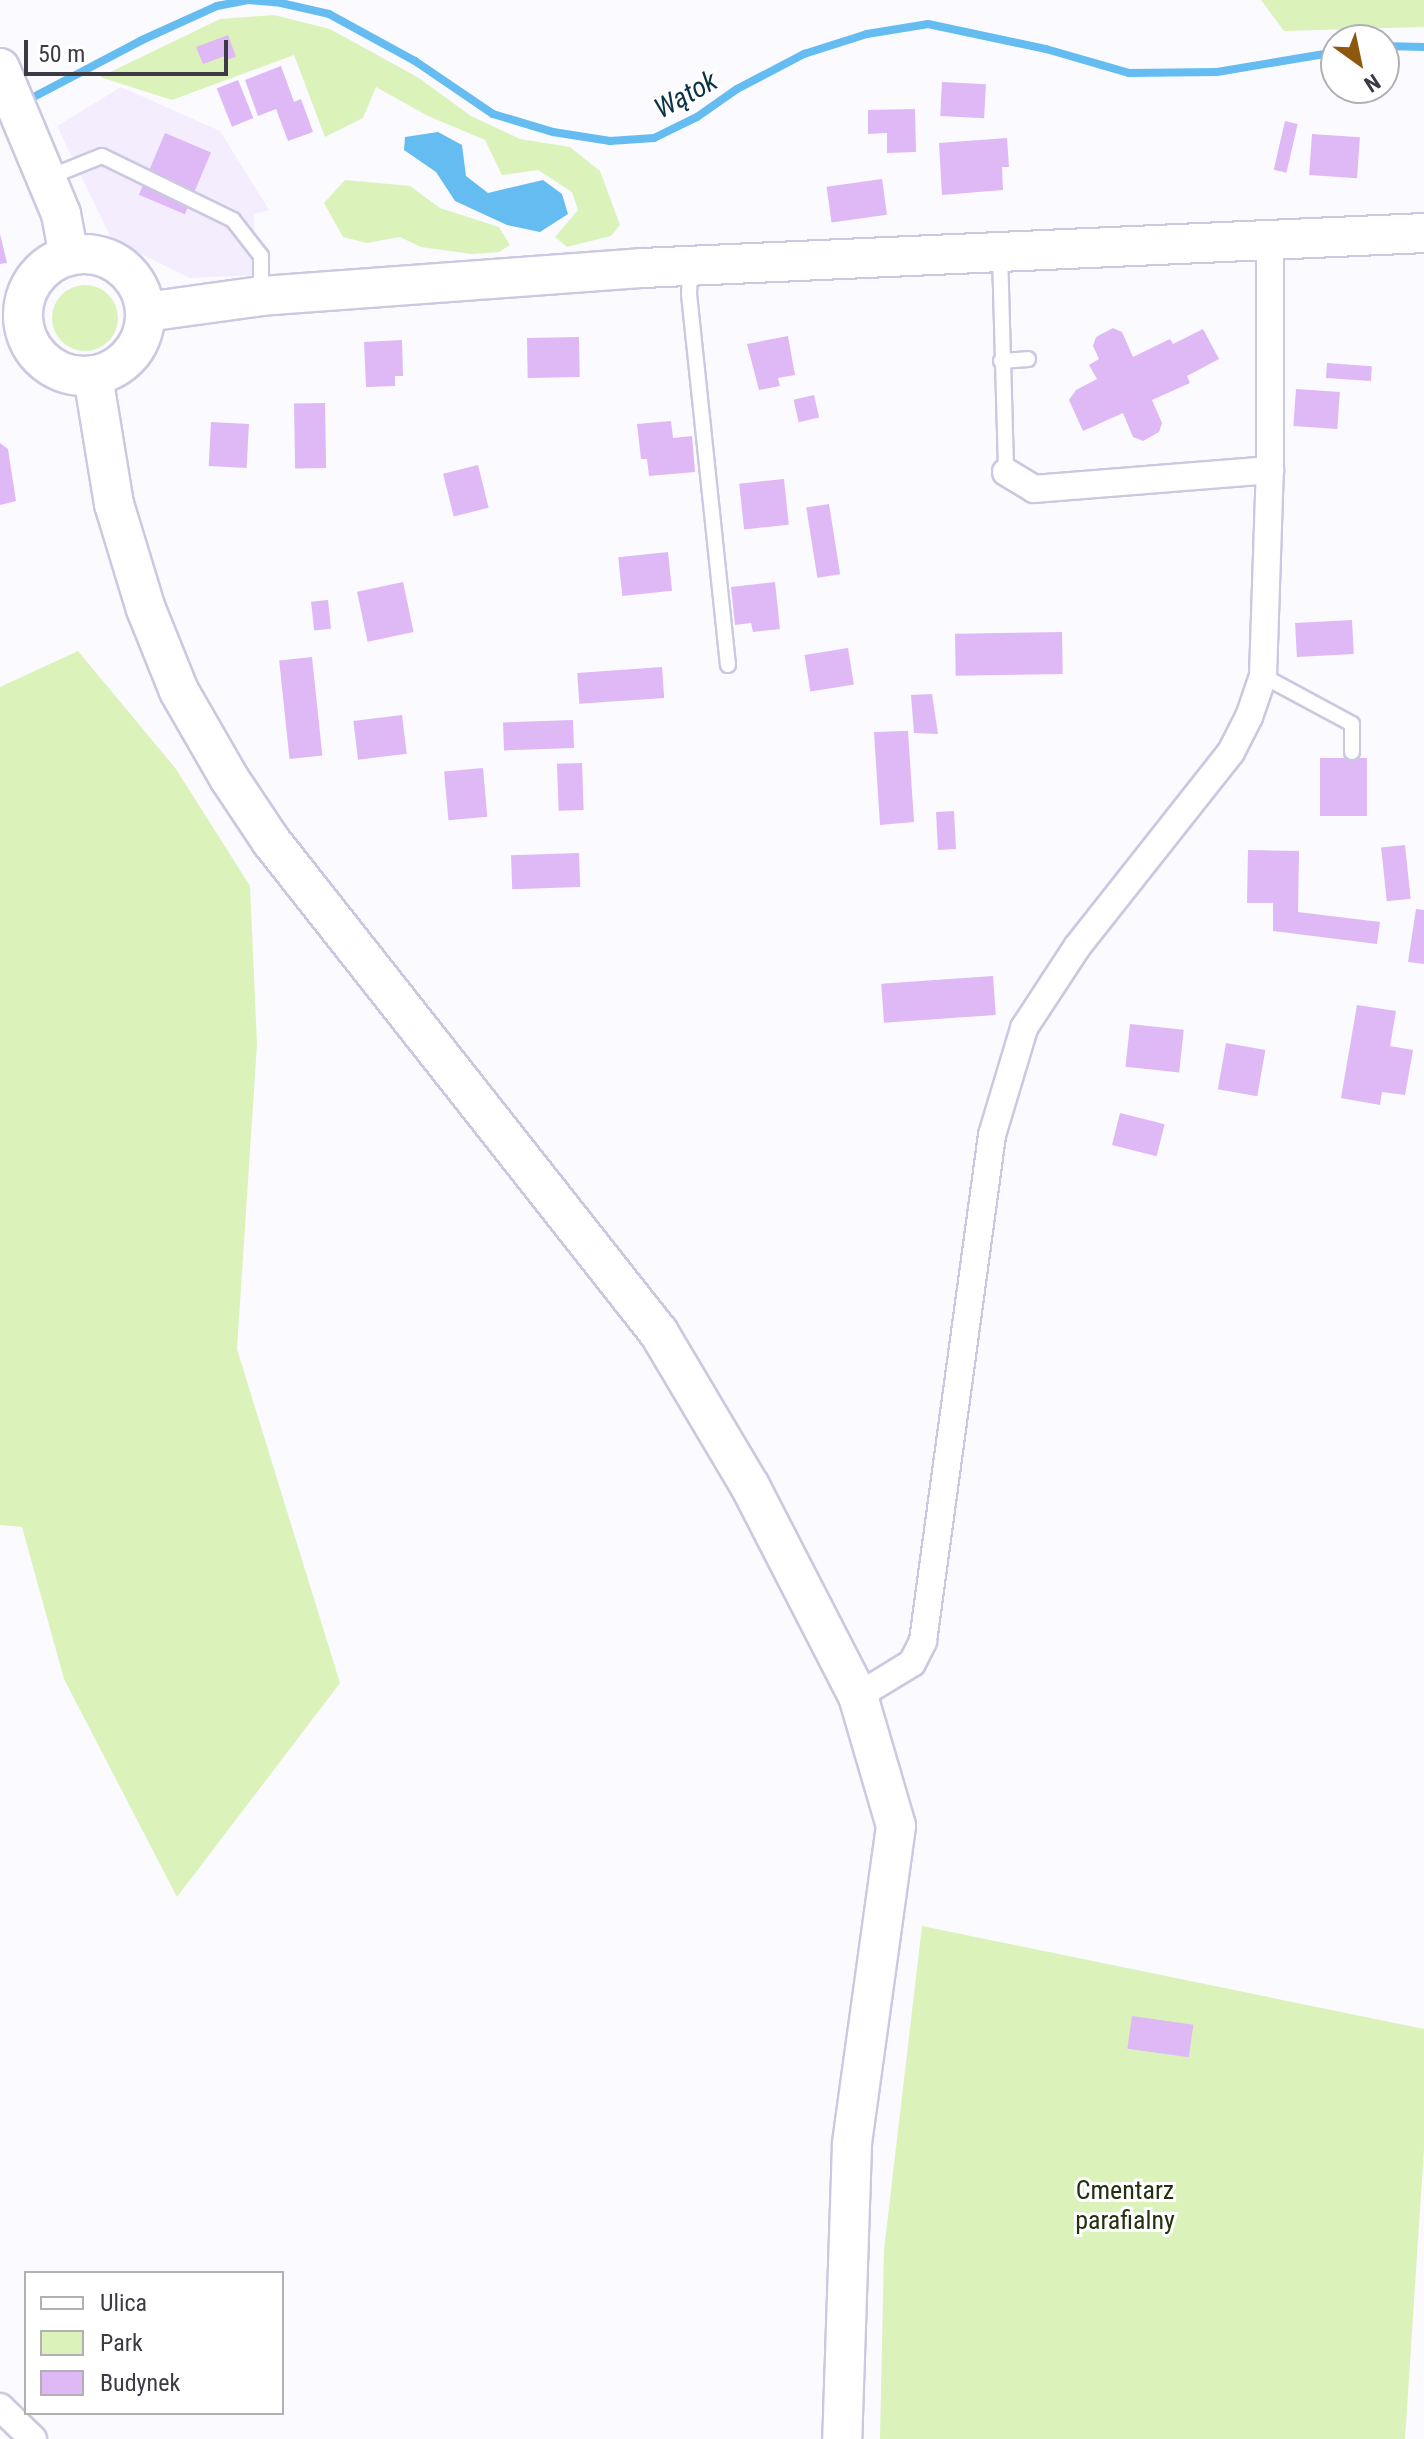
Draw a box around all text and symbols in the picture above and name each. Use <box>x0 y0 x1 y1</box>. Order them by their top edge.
scale bar <box>28 24 232 74</box>
north arrow <box>1320 24 1400 104</box>
text: 50 m <box>38 40 85 68</box>
water label: Wątok <box>649 64 723 126</box>
text: N <box>1360 69 1385 97</box>
park label: Cmentarz parafialny <box>1075 2175 1175 2236</box>
legend <box>24 2271 284 2415</box>
text: Ulica <box>100 2289 147 2317</box>
text: Park <box>100 2329 143 2357</box>
text: Budynek <box>100 2369 180 2397</box>

